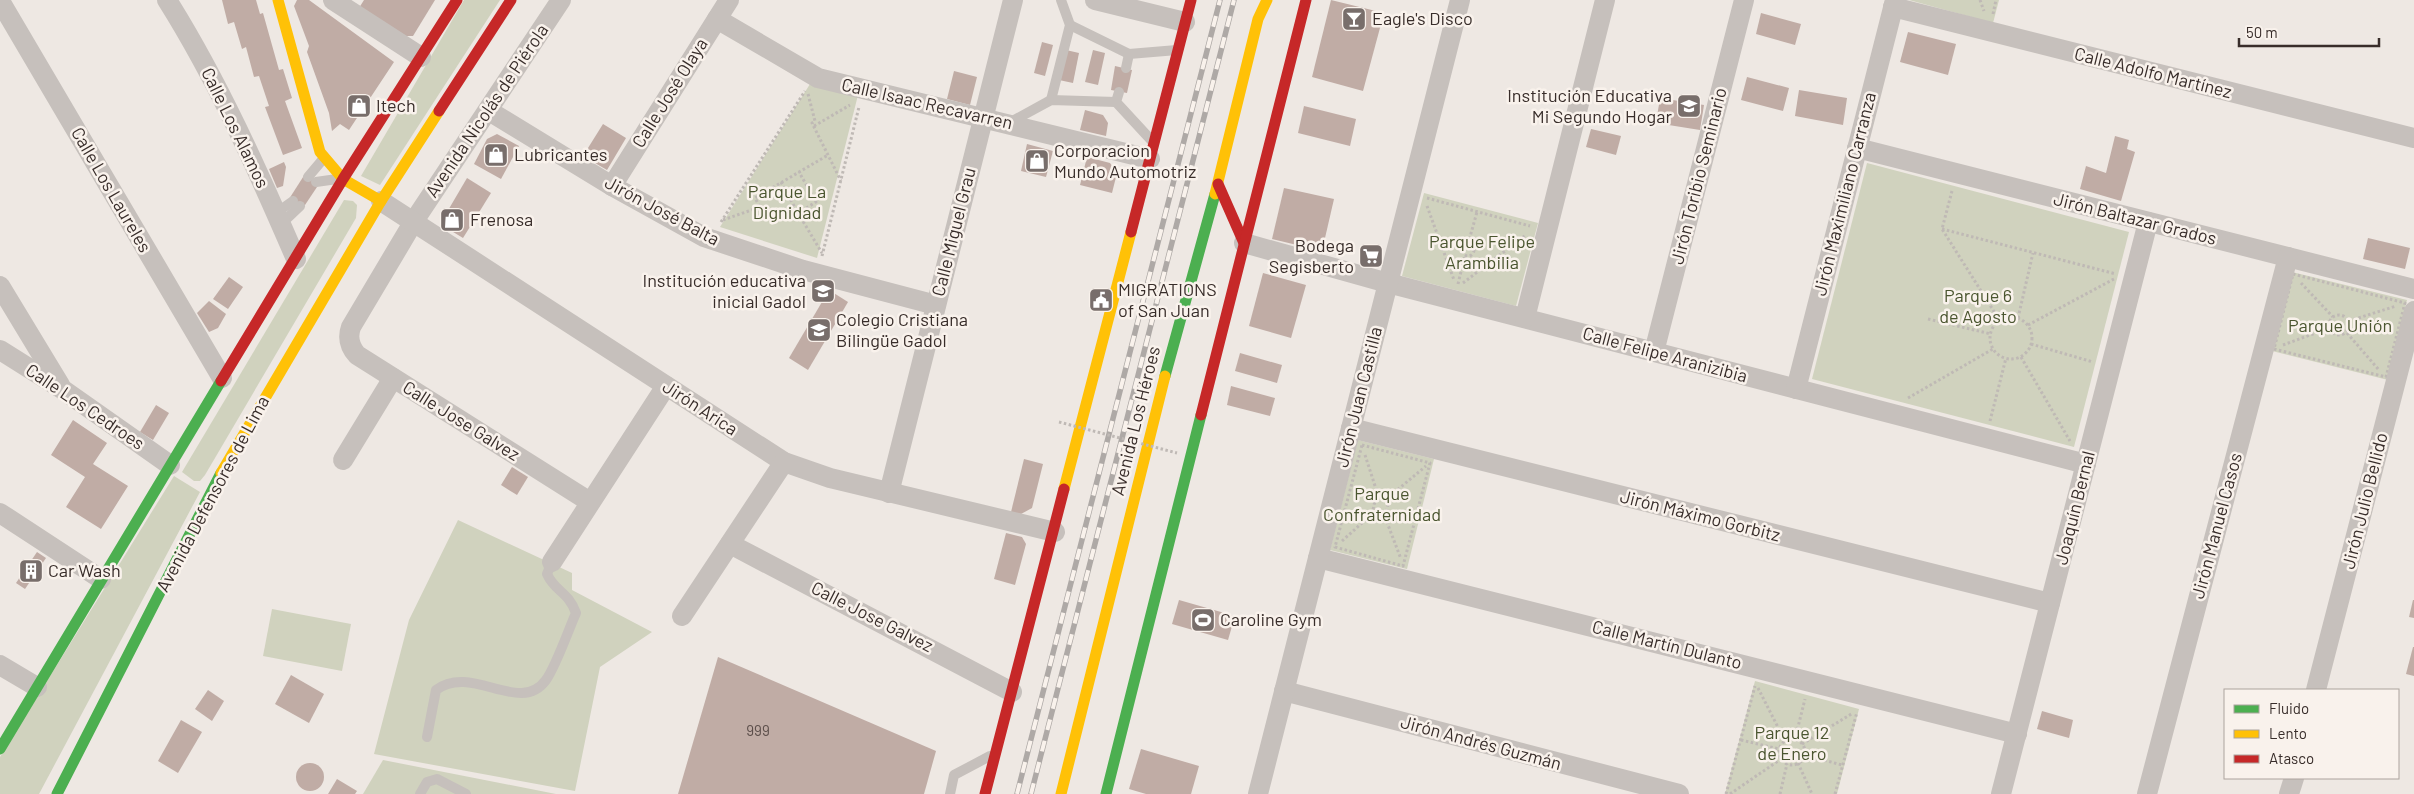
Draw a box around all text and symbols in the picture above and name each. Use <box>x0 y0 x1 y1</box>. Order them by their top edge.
bar icon: Eagle's Disco <box>1341 6 1367 32</box>
place label: Eagle's Disco <box>1372 7 1473 29</box>
scale bar <box>2239 15 2379 47</box>
street label: Avenida Nicolás de Piérola <box>420 20 552 201</box>
text: 50 m <box>2246 23 2278 41</box>
street label: Calle José Olaya <box>627 34 712 151</box>
street label: Calle Adolfo Martínez <box>2072 42 2234 102</box>
street label: Calle Los Alamos <box>197 64 275 191</box>
street label: Calle Isaac Recavarren <box>839 73 1015 133</box>
place label: Institución Educativa Mi Segundo Hogar <box>1507 84 1672 127</box>
street label: Jirón Toribio Seminario <box>1665 85 1731 267</box>
street label: Jirón Maximiliano Carranza <box>1808 90 1880 298</box>
shop icon: Itech <box>346 93 372 119</box>
school or university icon: Institución Educativa Mi Segundo Hogar <box>1676 93 1702 119</box>
place label: Itech <box>376 94 416 116</box>
street label: Calle Los Laureles <box>67 123 157 256</box>
place label: Corporacion Mundo Automotriz <box>1054 139 1196 182</box>
shop icon: Lubricantes <box>483 142 509 168</box>
place label: Lubricantes <box>514 143 607 165</box>
shop icon: Corporacion Mundo Automotriz <box>1024 148 1050 174</box>
street label: Calle Miguel Grau <box>926 165 980 298</box>
street label: Jirón José Balta <box>601 171 724 250</box>
park label: Parque La Dignidad <box>748 180 826 223</box>
street label: Jirón Baltazar Grados <box>2052 187 2219 249</box>
shop icon: Frenosa <box>439 207 465 233</box>
place label: Frenosa <box>470 208 533 230</box>
park label: Parque Felipe Arambilia <box>1429 230 1535 273</box>
place label: Bodega Segisberto <box>1269 234 1354 277</box>
supermarket icon: Bodega Segisberto <box>1358 243 1384 269</box>
place label: Institución educativa inicial Gadol <box>643 269 806 312</box>
school or university icon: Institución educativa inicial Gadol <box>810 278 836 304</box>
place label: MIGRATIONS of San Juan <box>1118 278 1217 321</box>
park label: Parque 6 de Agosto <box>1939 284 2017 327</box>
public building icon: MIGRATIONS of San Juan <box>1088 287 1114 313</box>
place label: Colegio Cristiana Bilingüe Gadol <box>836 308 968 351</box>
park label: Parque Unión <box>2288 314 2392 336</box>
school or university icon: Colegio Cristiana Bilingüe Gadol <box>806 317 832 343</box>
street label: Calle Felipe Aranizibia <box>1581 321 1750 387</box>
street label: Jirón Juan Castilla <box>1330 324 1386 469</box>
street label: Avenida Los Héroes <box>1106 344 1164 498</box>
street label: Calle Los Cedroes <box>22 358 149 454</box>
street label: Calle Jose Galvez <box>399 375 524 465</box>
street label: Jirón Arica <box>659 375 742 440</box>
street label: Avenida Defensores de Lima <box>151 392 273 595</box>
street label: Jirón Julio Bellido <box>2336 430 2392 571</box>
street label: Joaquín Bernal <box>2049 449 2099 567</box>
street label: Jirón Manuel Casos <box>2186 450 2246 601</box>
park label: Parque Confraternidad <box>1323 482 1441 525</box>
street label: Jirón Máximo Gorbitz <box>1618 484 1783 546</box>
building icon: Car Wash <box>18 558 44 584</box>
place label: Car Wash <box>48 559 121 581</box>
street label: Calle Jose Galvez <box>808 576 937 656</box>
sports icon: Caroline Gym <box>1190 607 1216 633</box>
place label: Caroline Gym <box>1220 608 1322 630</box>
street label: Calle Martín Dulanto <box>1590 615 1744 673</box>
legend <box>2224 689 2399 779</box>
text: Fluido <box>2269 699 2309 717</box>
street label: Jirón Andrés Guzmán <box>1399 710 1564 774</box>
house number: 999 <box>746 721 770 739</box>
park label: Parque 12 de Enero <box>1755 721 1829 764</box>
text: Lento <box>2269 724 2307 742</box>
text: Atasco <box>2269 749 2314 767</box>

